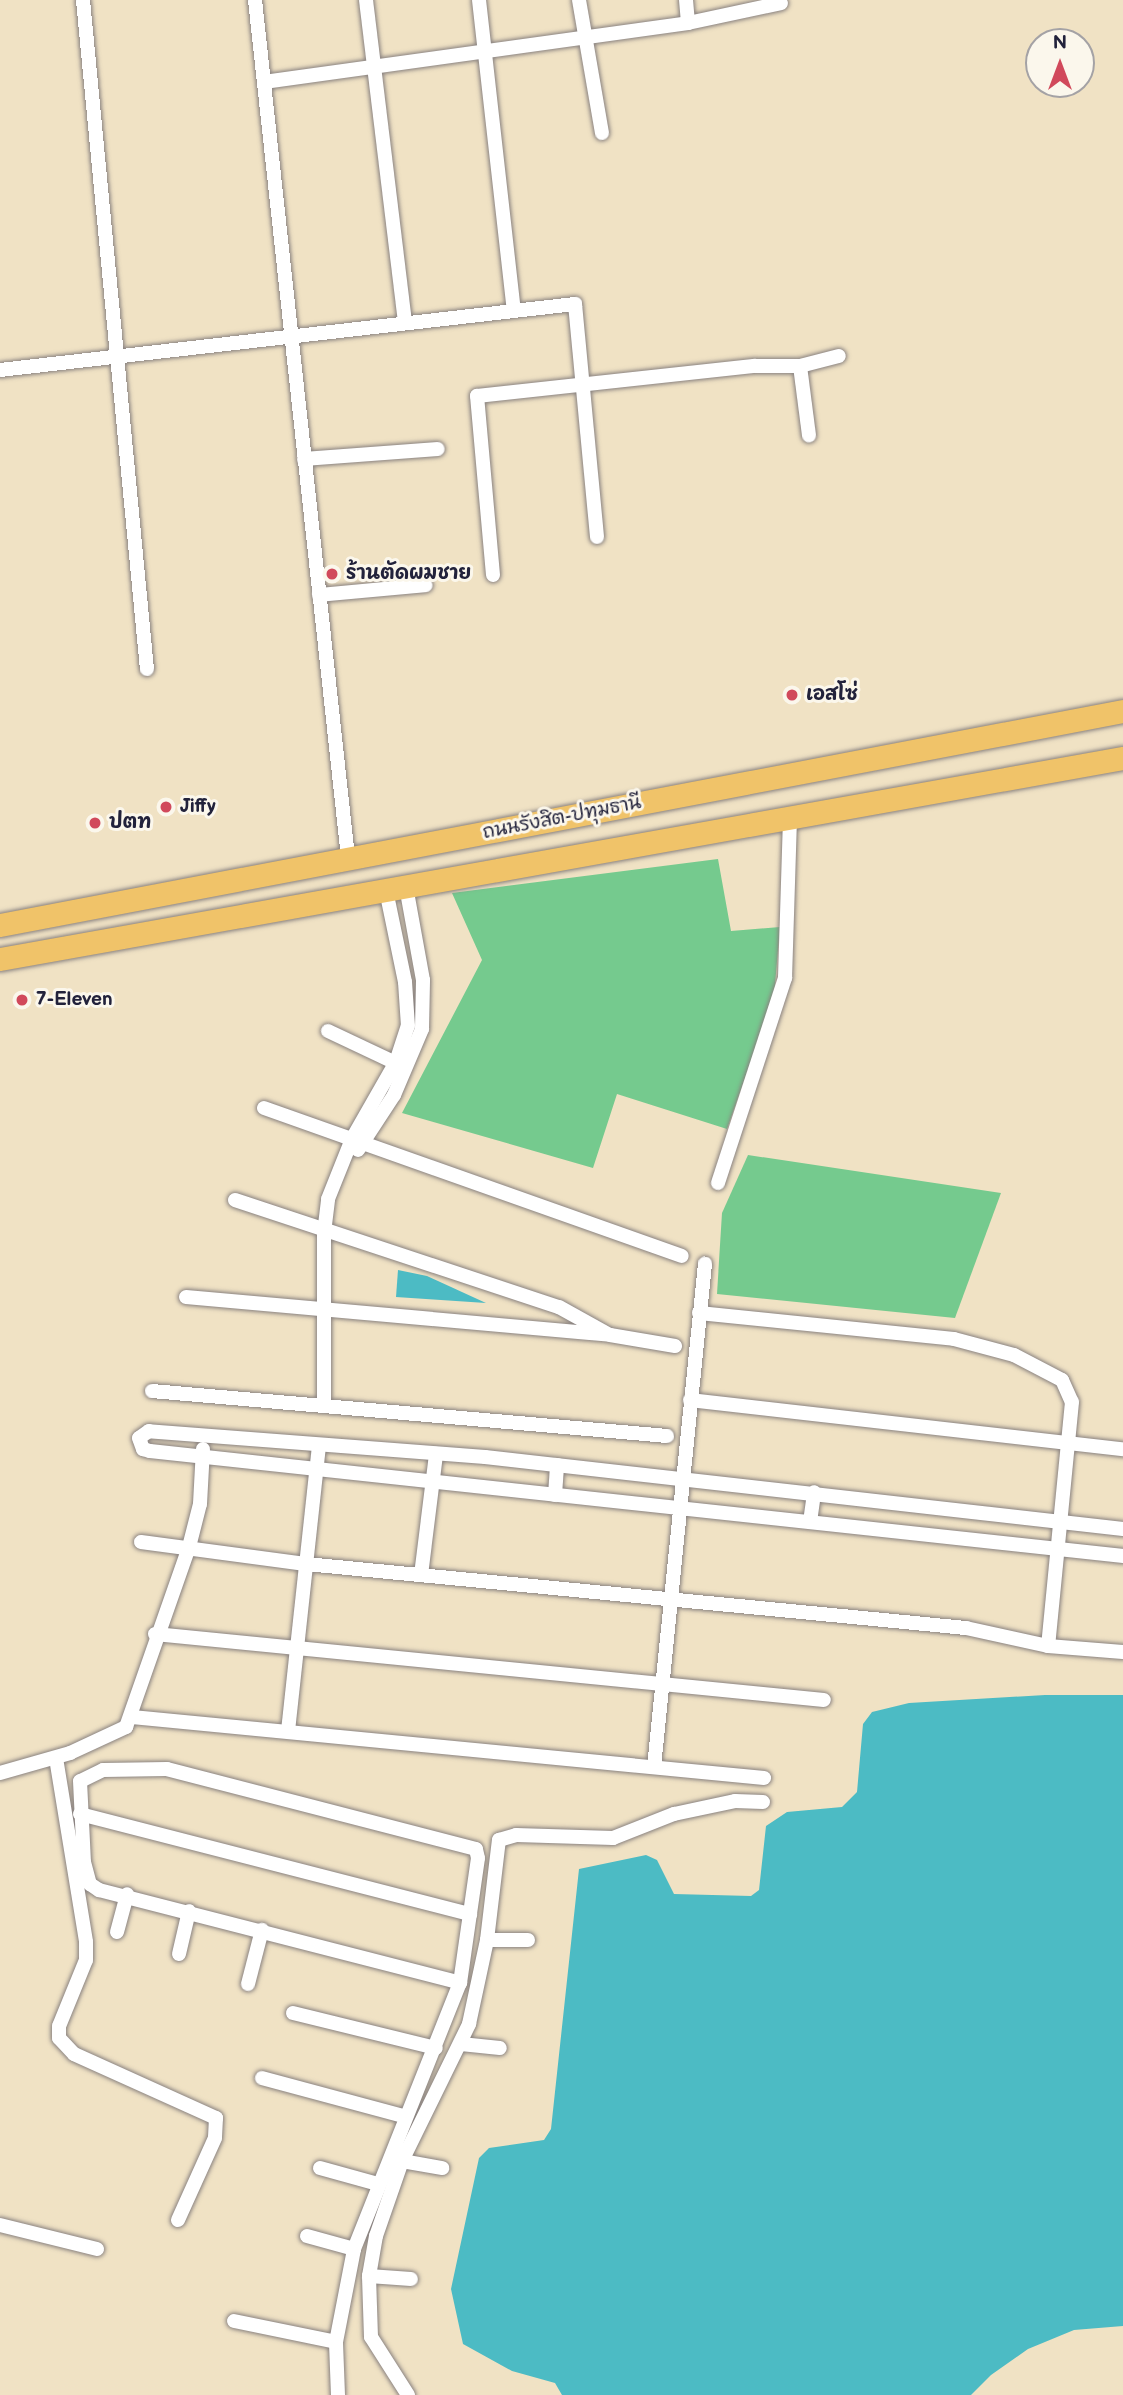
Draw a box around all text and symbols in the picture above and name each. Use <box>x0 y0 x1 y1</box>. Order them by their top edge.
north arrow <box>1025 28 1095 98</box>
text: N <box>1053 32 1067 55</box>
place label: ร้านตัดผมชาย <box>346 563 471 585</box>
marker: ร้านตัดผมชาย <box>324 566 340 582</box>
place label: เอสโซ่ <box>806 684 858 706</box>
marker: เอสโซ่ <box>784 687 800 703</box>
street label: ถนนรังสิต-ปทุมธานี <box>481 791 643 845</box>
place label: Jiffy <box>180 796 216 818</box>
marker: Jiffy <box>158 799 174 815</box>
place label: ปตท <box>109 812 151 834</box>
marker: ปตท <box>87 815 103 831</box>
place label: 7-Eleven <box>36 989 112 1011</box>
marker: 7-Eleven <box>14 992 30 1008</box>

